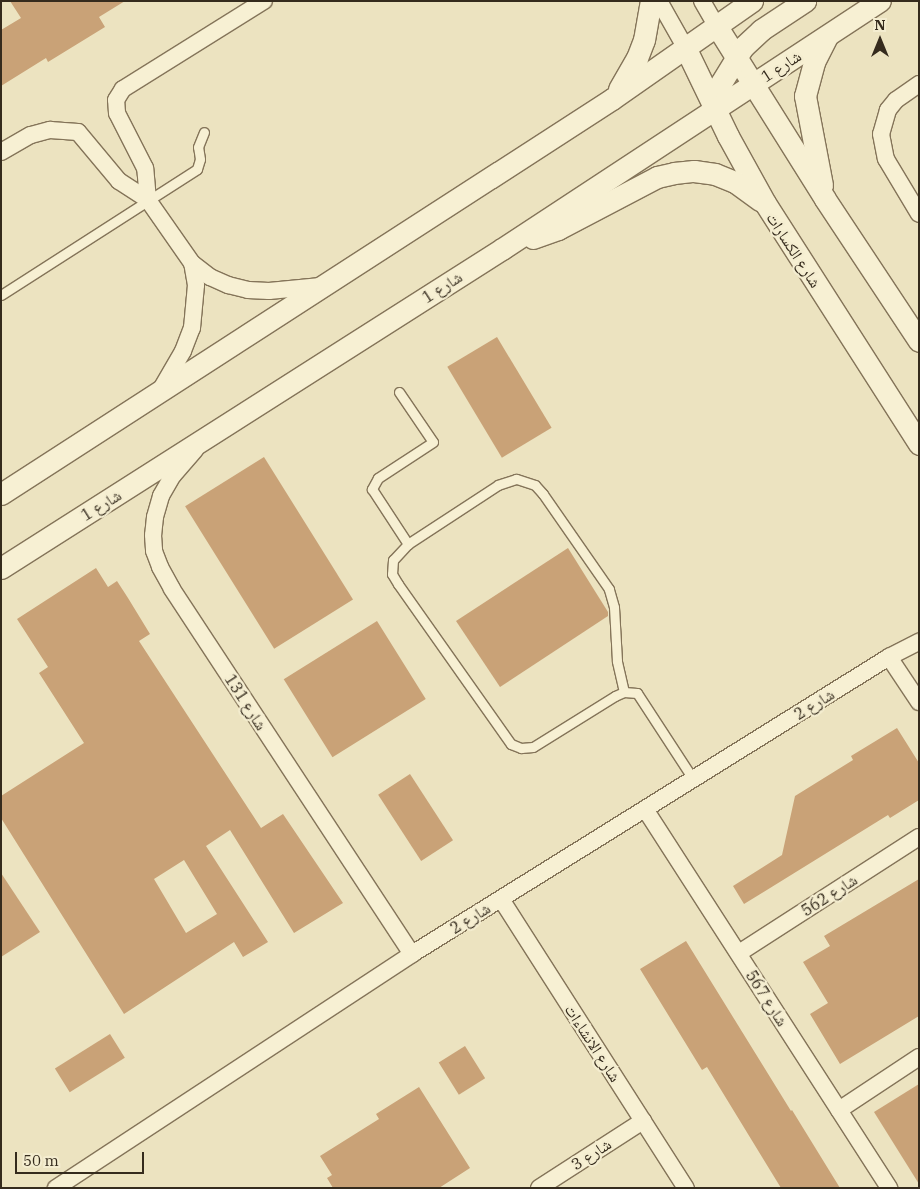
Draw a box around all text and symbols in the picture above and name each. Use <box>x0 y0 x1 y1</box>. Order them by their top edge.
north arrow <box>855 15 905 65</box>
text: N <box>874 16 886 34</box>
street label: شارع 1 <box>757 46 805 86</box>
street label: شارع الكسارات <box>763 209 825 291</box>
street label: شارع 1 <box>418 267 466 307</box>
street label: شارع 1 <box>77 485 125 525</box>
street label: شارع 131 <box>221 670 271 734</box>
street label: شارع 2 <box>790 684 838 724</box>
street label: شارع 562 <box>797 870 861 920</box>
street label: شارع 2 <box>446 898 494 938</box>
street label: شارع 567 <box>742 966 792 1030</box>
street label: شارع الانشاءات <box>561 1001 625 1085</box>
street label: شارع 3 <box>567 1134 615 1174</box>
scale bar <box>18 1142 146 1174</box>
text: 50 m <box>23 1151 59 1170</box>

